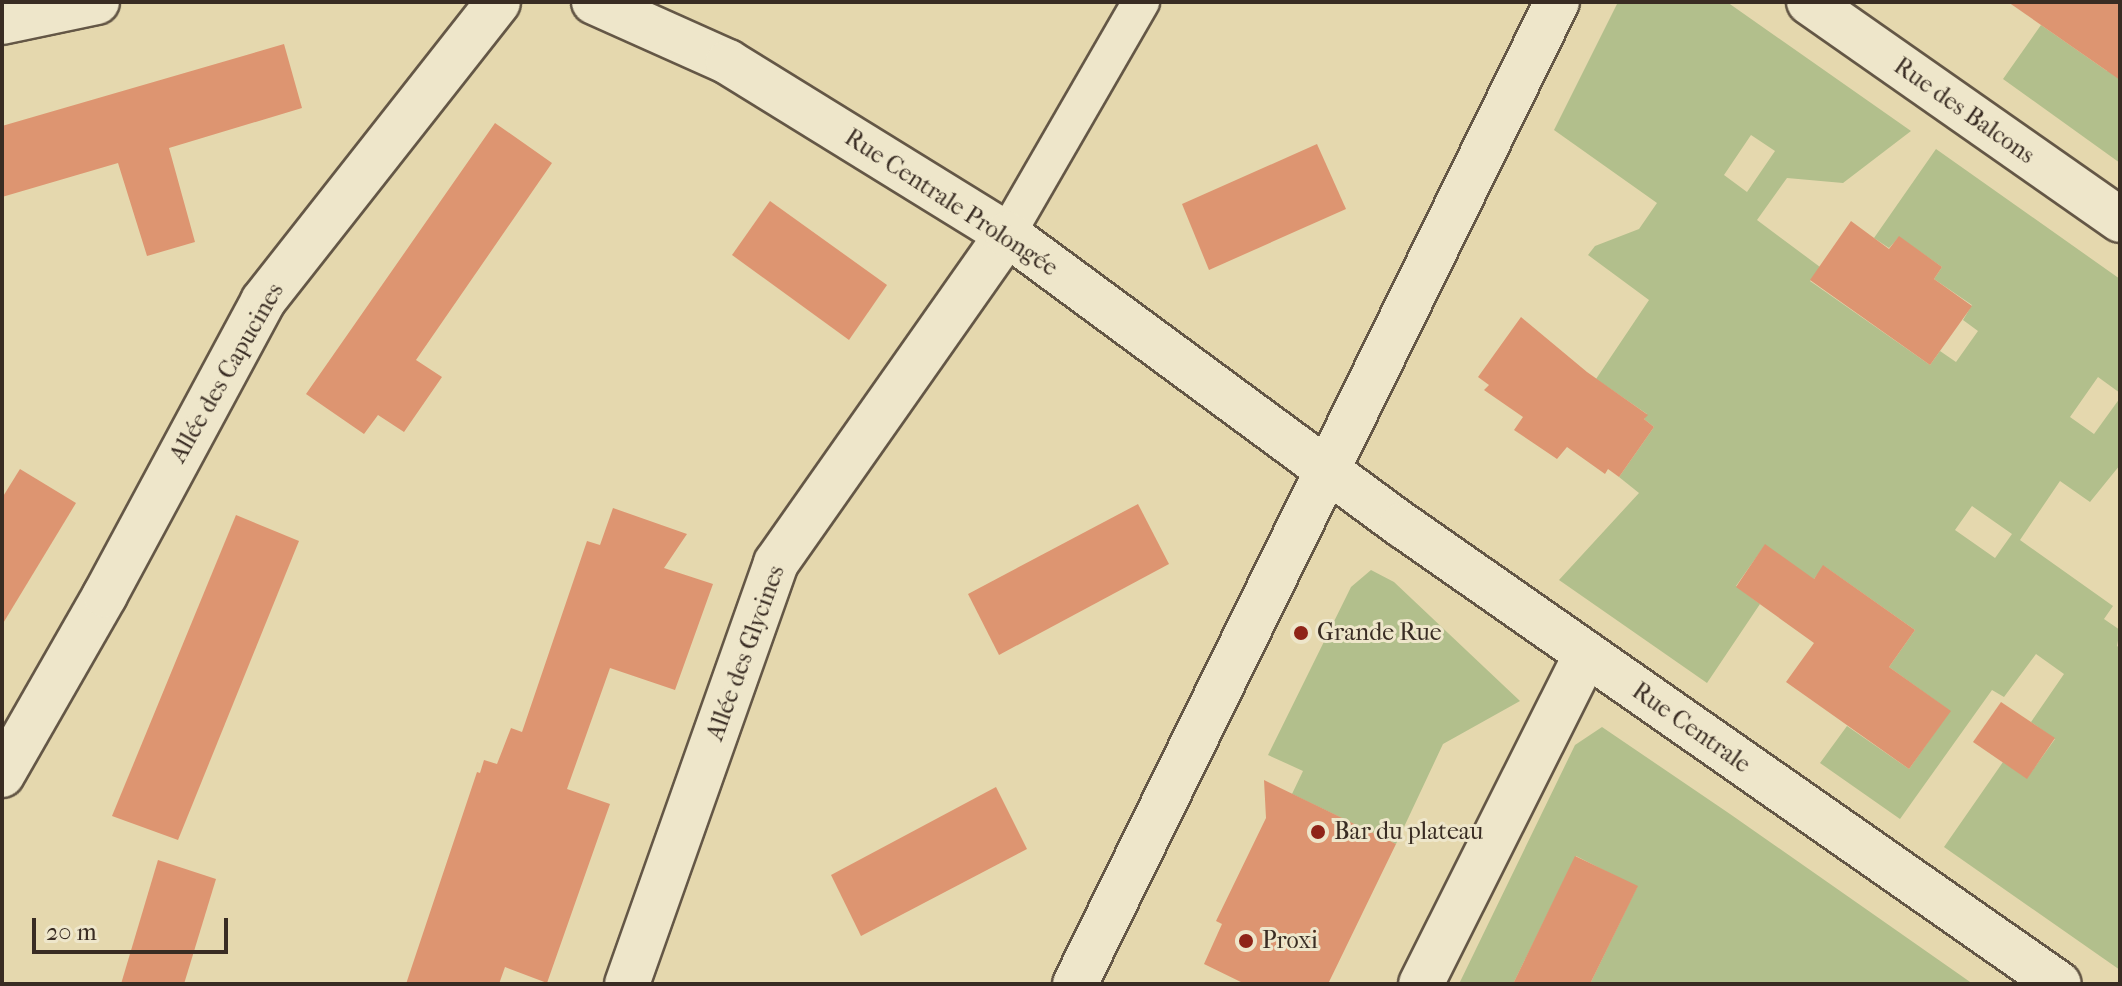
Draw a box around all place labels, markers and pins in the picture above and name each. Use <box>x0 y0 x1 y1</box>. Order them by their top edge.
place label: Grande Rue <box>1317 619 1442 647</box>
marker: Grande Rue <box>1292 624 1310 642</box>
place label: Bar du plateau <box>1334 818 1483 846</box>
marker: Bar du plateau <box>1309 823 1327 841</box>
place label: Proxi <box>1262 927 1318 955</box>
marker: Proxi <box>1237 932 1255 950</box>

